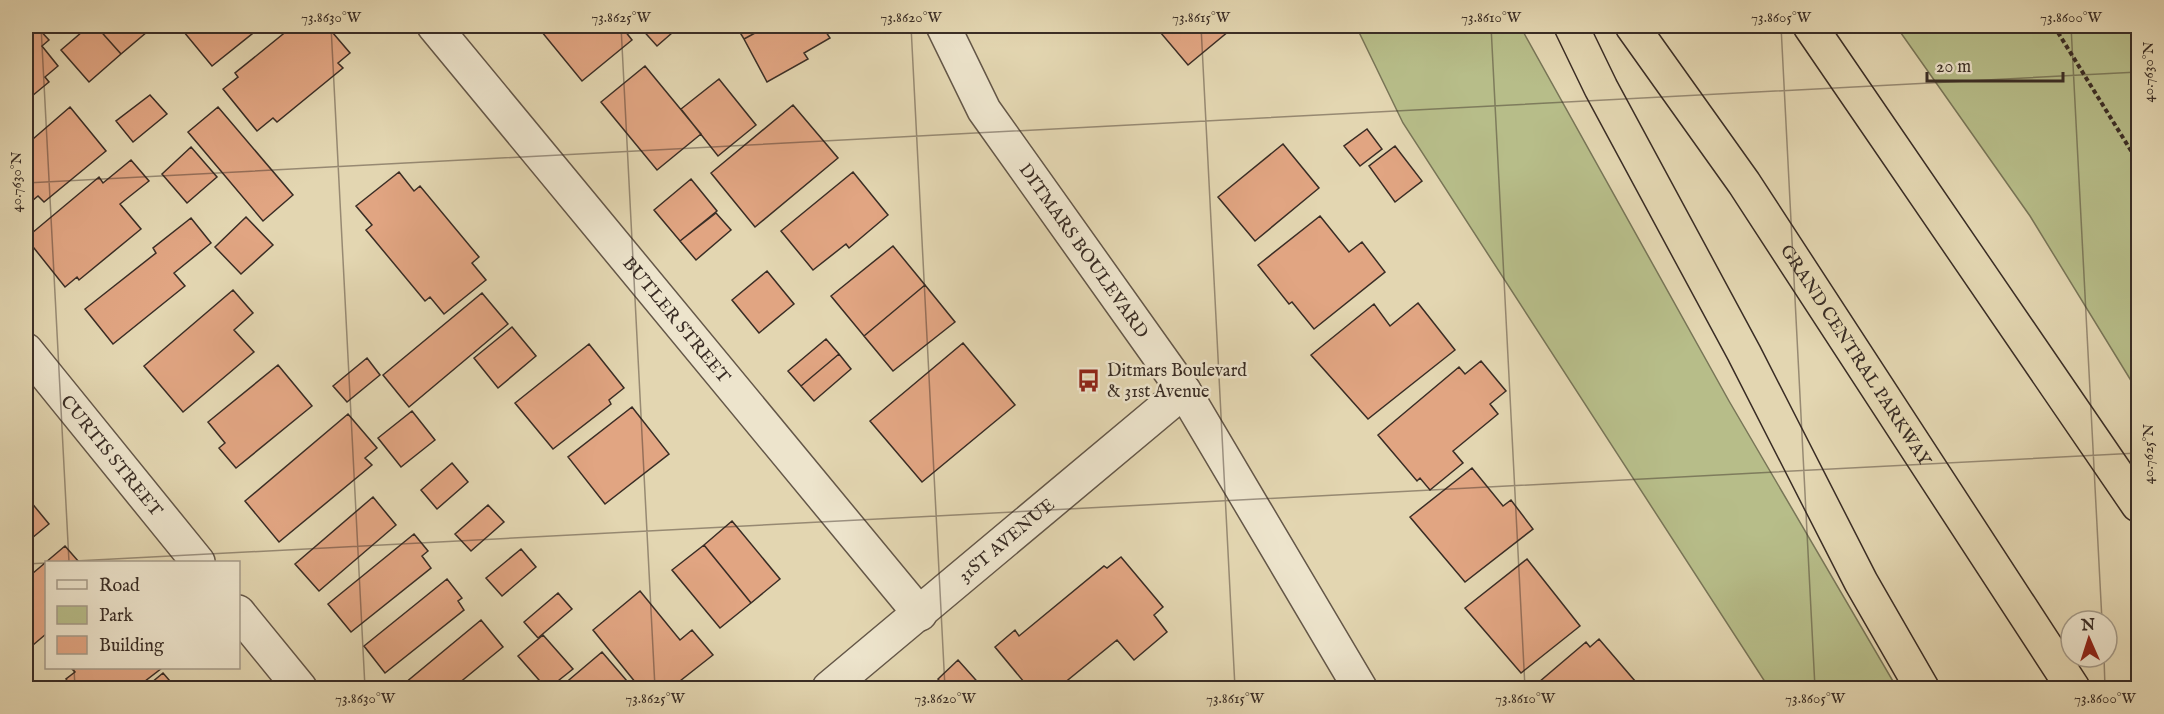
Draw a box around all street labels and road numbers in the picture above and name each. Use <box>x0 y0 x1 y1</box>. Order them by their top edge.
street label: DITMARS BOULEVARD <box>1013 160 1153 343</box>
street label: GRAND CENTRAL PARKWAY <box>1774 241 1936 471</box>
street label: BUTLER STREET <box>617 253 734 388</box>
street label: CURTIS STREET <box>54 391 167 522</box>
street label: 31ST AVENUE <box>954 494 1060 588</box>

